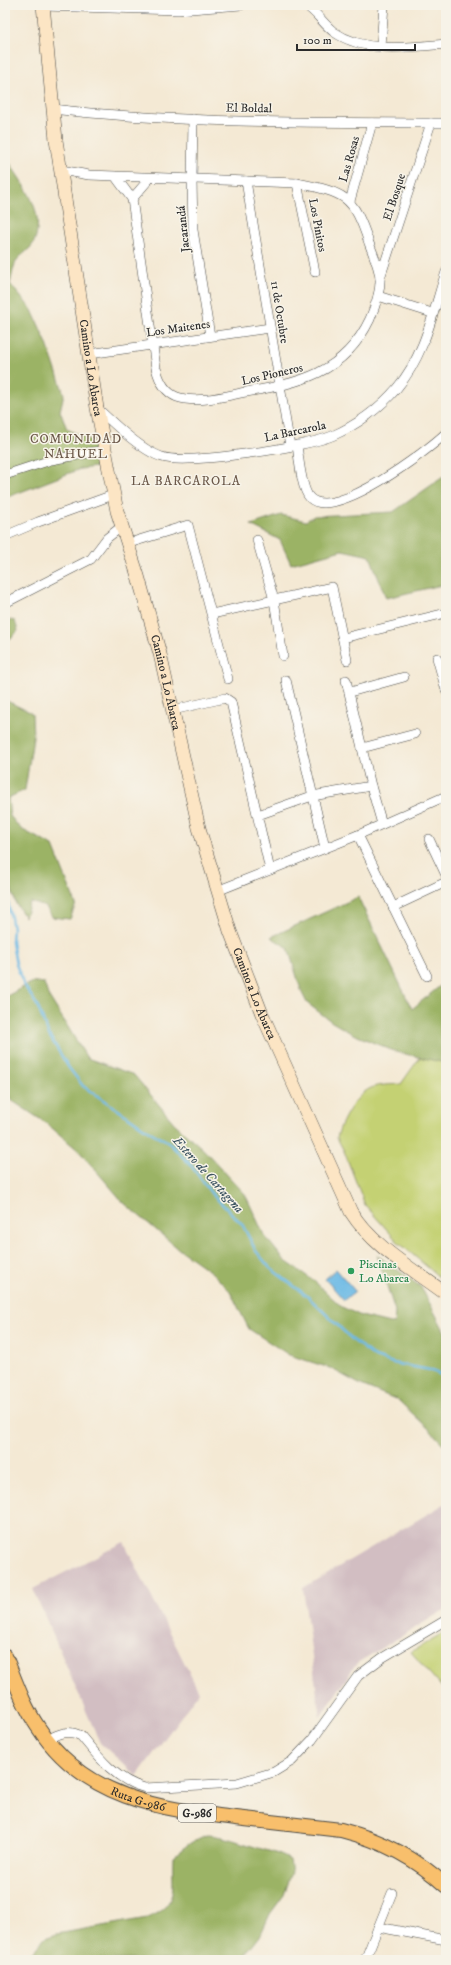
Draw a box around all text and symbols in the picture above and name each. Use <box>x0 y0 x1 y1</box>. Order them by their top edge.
scale bar <box>297 26 415 52</box>
text: 100 m <box>303 33 332 48</box>
street label: El Boldal <box>226 101 273 116</box>
street label: Las Rosas <box>336 134 363 184</box>
street label: El Bosque <box>380 172 409 223</box>
street label: Los Pinitos <box>305 197 330 253</box>
street label: Jacarandá <box>173 204 194 254</box>
street label: 11 de Octubre <box>267 280 292 345</box>
street label: Los Maitenes <box>145 317 211 340</box>
street label: Camino a Lo Abarca <box>76 318 106 418</box>
street label: Los Pioneros <box>240 360 304 389</box>
street label: La Barcarola <box>263 417 328 445</box>
district label: COMUNIDAD NAHUEL <box>30 431 122 462</box>
district label: LA BARCAROLA <box>131 473 241 489</box>
street label: Camino a Lo Abarca <box>147 633 184 733</box>
street label: Camino a Lo Abarca <box>229 945 280 1043</box>
water label: Estero de Cartagena <box>169 1132 247 1217</box>
place label: Piscinas Lo Abarca <box>359 1257 410 1286</box>
marker: Piscinas Lo Abarca <box>346 1266 356 1276</box>
street label: Ruta G-986 <box>108 1784 168 1815</box>
road number: G-986 <box>178 1804 216 1822</box>

